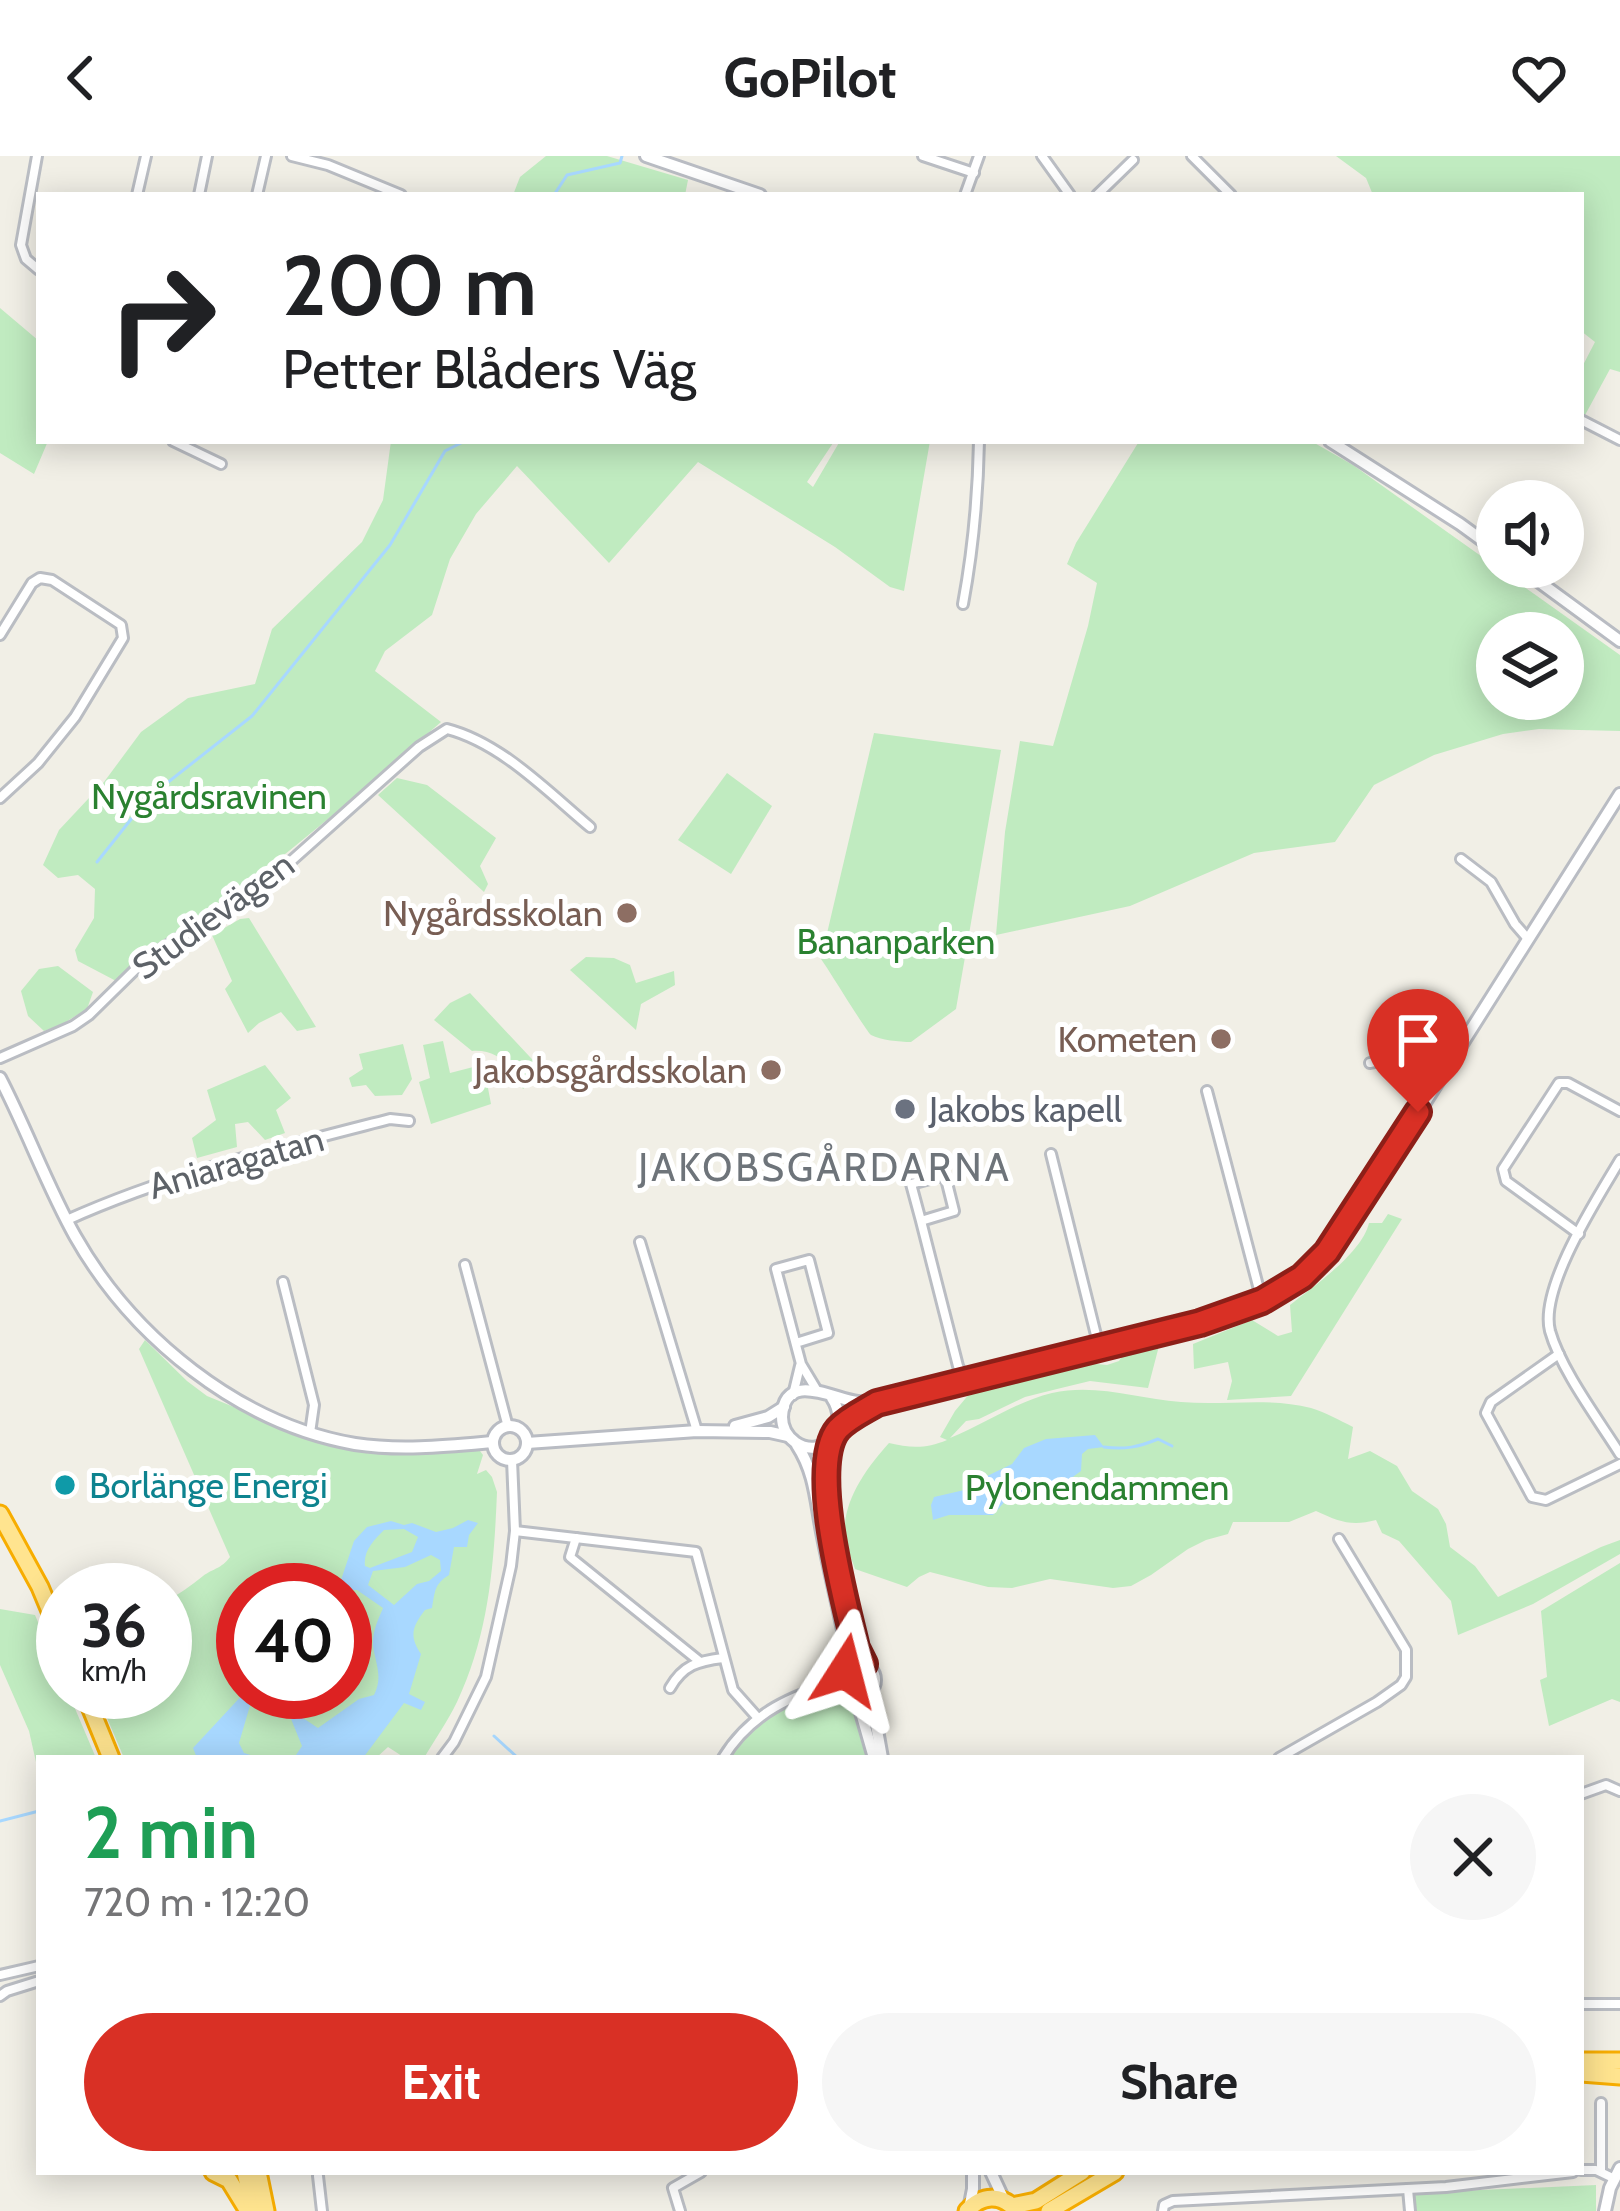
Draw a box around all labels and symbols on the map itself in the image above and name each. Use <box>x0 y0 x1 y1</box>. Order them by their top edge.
park label: Nygårdsravinen <box>91 774 327 818</box>
street label: Studievägen <box>124 842 302 988</box>
place label: Nygårdsskolan <box>383 891 603 935</box>
marker: Nygårdsskolan <box>614 900 640 926</box>
park label: Bananparken <box>797 919 995 963</box>
pin <box>1367 989 1469 1112</box>
place label: Kometen <box>1058 1017 1197 1061</box>
marker: Kometen <box>1208 1026 1234 1052</box>
place label: Jakobsgårdsskolan <box>473 1048 747 1092</box>
marker: Jakobsgårdsskolan <box>758 1057 784 1083</box>
place label: Jakobs kapell <box>928 1087 1122 1131</box>
marker: Jakobs kapell <box>892 1096 918 1122</box>
street label: Aniaragatan <box>143 1116 329 1208</box>
district label: JAKOBSGÅRDARNA <box>637 1143 1012 1191</box>
place label: Borlänge Energi <box>89 1463 328 1507</box>
park label: Pylonendammen <box>965 1465 1229 1509</box>
marker: Borlänge Energi <box>52 1472 78 1498</box>
speed limit sign: 40 <box>216 1563 372 1719</box>
position arrow <box>782 1608 908 1734</box>

